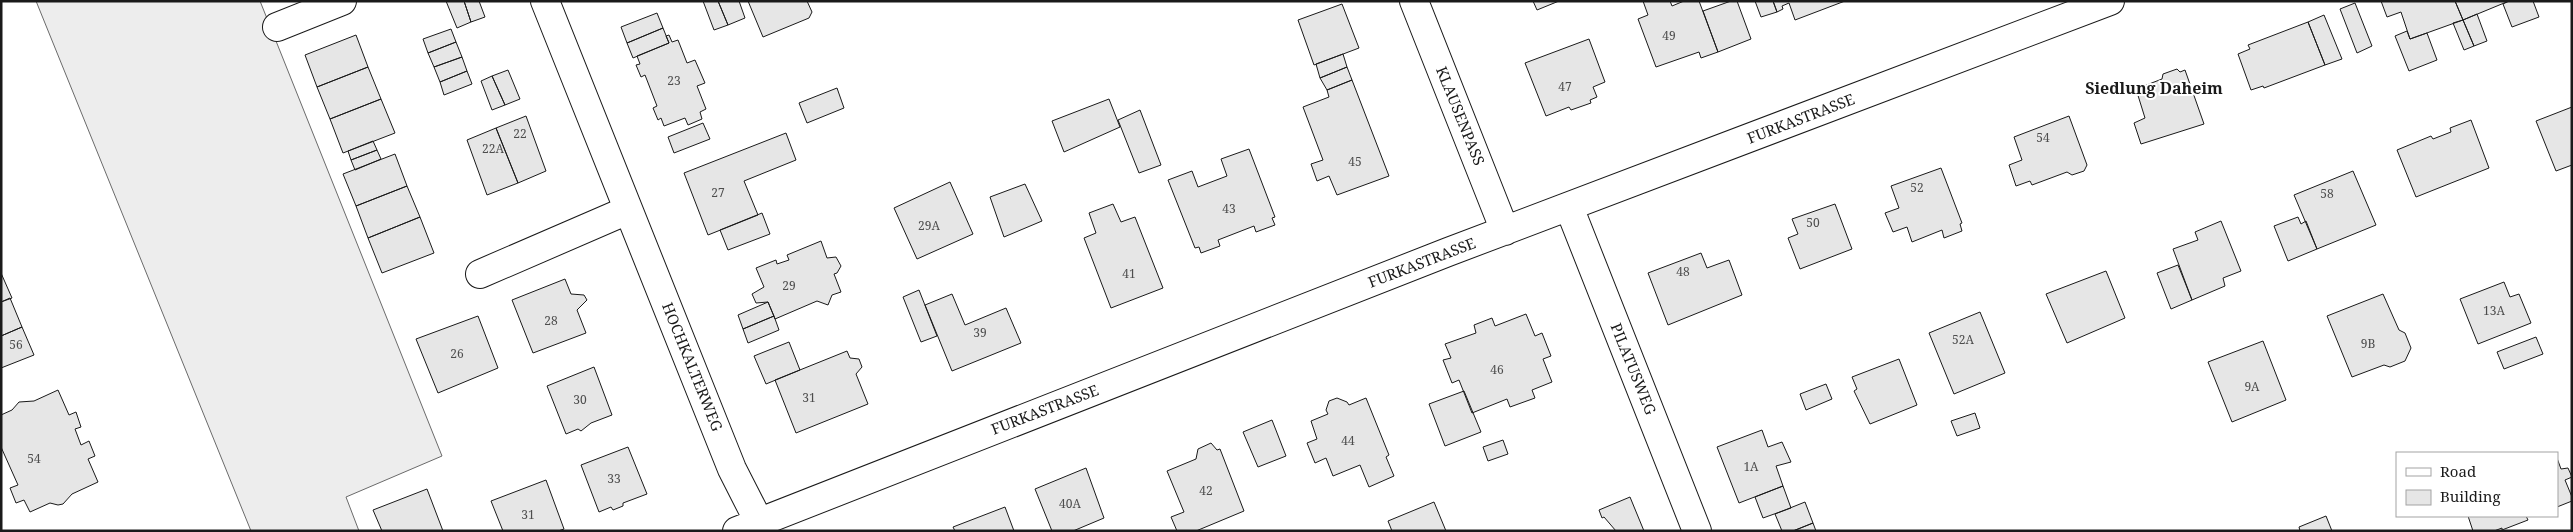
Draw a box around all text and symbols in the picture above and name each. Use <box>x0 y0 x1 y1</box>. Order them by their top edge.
house number: 49 <box>1662 27 1676 44</box>
street label: KLAUSENPASS <box>1432 63 1490 168</box>
house number: 23 <box>667 72 681 89</box>
district label: Siedlung Daheim <box>2085 77 2223 99</box>
house number: 47 <box>1558 78 1572 95</box>
street label: FURKASTRASSE <box>1744 88 1857 148</box>
house number: 22 <box>513 125 527 142</box>
house number: 54 <box>2036 129 2050 146</box>
house number: 22A <box>482 140 504 157</box>
house number: 45 <box>1348 153 1362 170</box>
house number: 52 <box>1910 179 1924 196</box>
house number: 27 <box>711 184 725 201</box>
house number: 58 <box>2320 185 2334 202</box>
house number: 43 <box>1222 200 1236 217</box>
house number: 50 <box>1806 214 1820 231</box>
house number: 29A <box>918 217 940 234</box>
street label: FURKASTRASSE <box>1365 232 1478 292</box>
house number: 48 <box>1676 263 1690 280</box>
house number: 41 <box>1122 265 1136 282</box>
house number: 29 <box>782 277 796 294</box>
street label: HOCHKALTERWEG <box>658 299 728 434</box>
house number: 13A <box>2483 302 2505 319</box>
house number: 28 <box>544 312 558 329</box>
street label: PILATUSWEG <box>1606 320 1662 418</box>
house number: 39 <box>973 324 987 341</box>
house number: 52A <box>1952 331 1974 348</box>
house number: 9B <box>2361 335 2375 352</box>
house number: 56 <box>9 336 23 353</box>
house number: 26 <box>450 345 464 362</box>
house number: 46 <box>1490 361 1504 378</box>
house number: 9A <box>2244 378 2260 395</box>
street label: FURKASTRASSE <box>988 379 1101 439</box>
house number: 31 <box>802 389 816 406</box>
house number: 30 <box>573 391 587 408</box>
house number: 44 <box>1341 432 1355 449</box>
house number: 54 <box>27 450 41 467</box>
legend <box>2396 452 2558 517</box>
house number: 1A <box>1743 458 1759 475</box>
text: Road <box>2440 461 2476 481</box>
house number: 33 <box>607 470 621 487</box>
house number: 42 <box>1199 482 1213 499</box>
text: Building <box>2440 486 2501 506</box>
house number: 40A <box>1059 495 1081 512</box>
house number: 31 <box>521 506 535 523</box>

